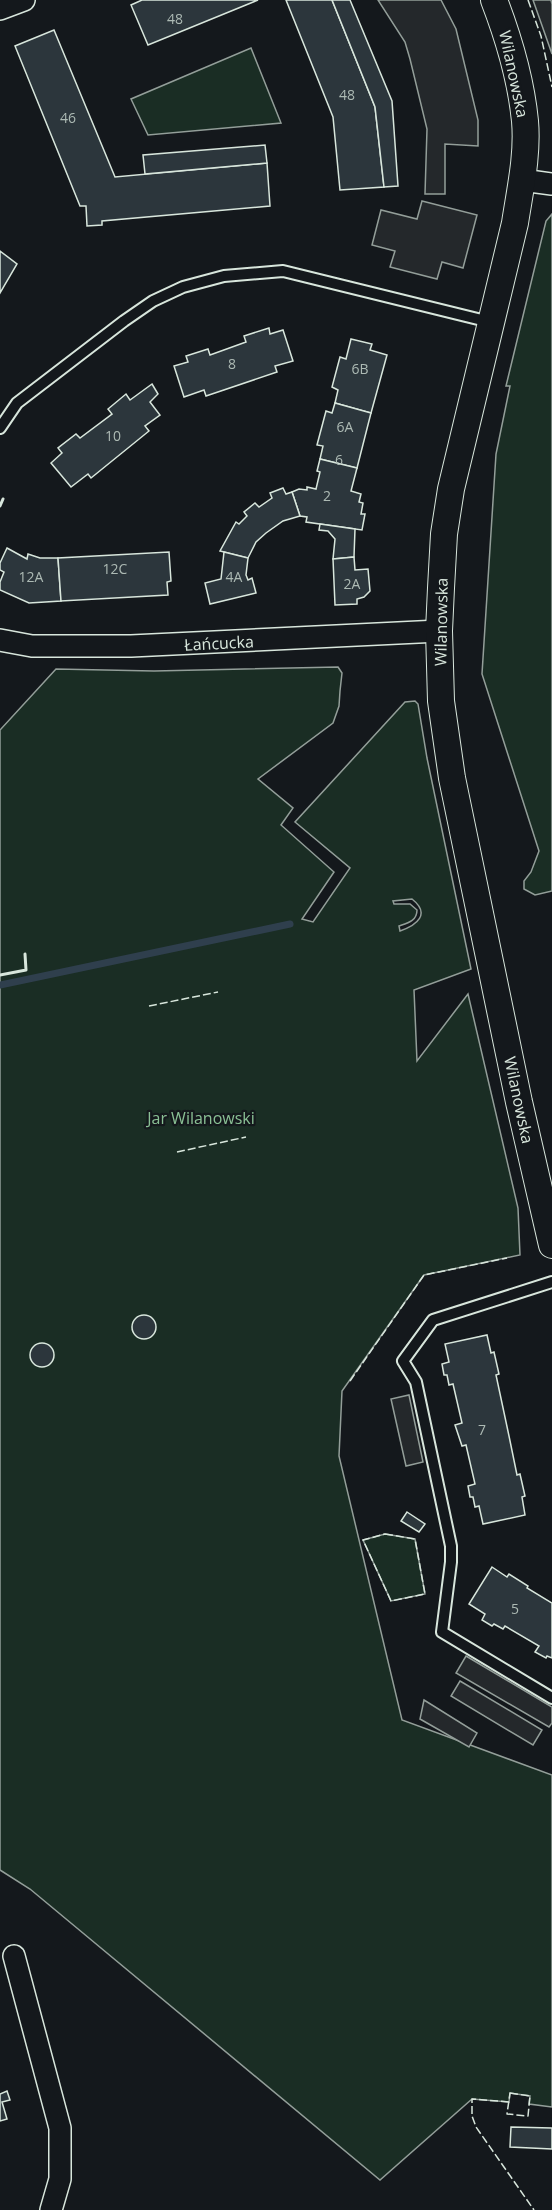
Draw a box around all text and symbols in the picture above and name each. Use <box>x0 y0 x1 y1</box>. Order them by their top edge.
house number: 48 <box>167 9 183 28</box>
street label: Wilanowska <box>494 28 534 120</box>
house number: 48 <box>339 85 355 104</box>
house number: 46 <box>60 108 76 127</box>
house number: 8 <box>228 354 236 373</box>
house number: 6B <box>351 359 369 378</box>
house number: 6A <box>337 417 354 436</box>
house number: 10 <box>105 426 121 445</box>
house number: 6 <box>335 450 343 469</box>
house number: 2 <box>323 486 331 505</box>
house number: 12C <box>103 559 128 578</box>
house number: 12A <box>19 567 44 586</box>
house number: 4A <box>226 567 243 586</box>
house number: 2A <box>344 574 361 593</box>
street label: Wilanowska <box>429 578 453 666</box>
street label: Łańcucka <box>184 630 254 656</box>
street label: Wilanowska <box>499 1054 539 1146</box>
park label: Jar Wilanowski <box>145 1107 255 1129</box>
house number: 7 <box>478 1420 486 1439</box>
house number: 5 <box>511 1599 519 1618</box>

